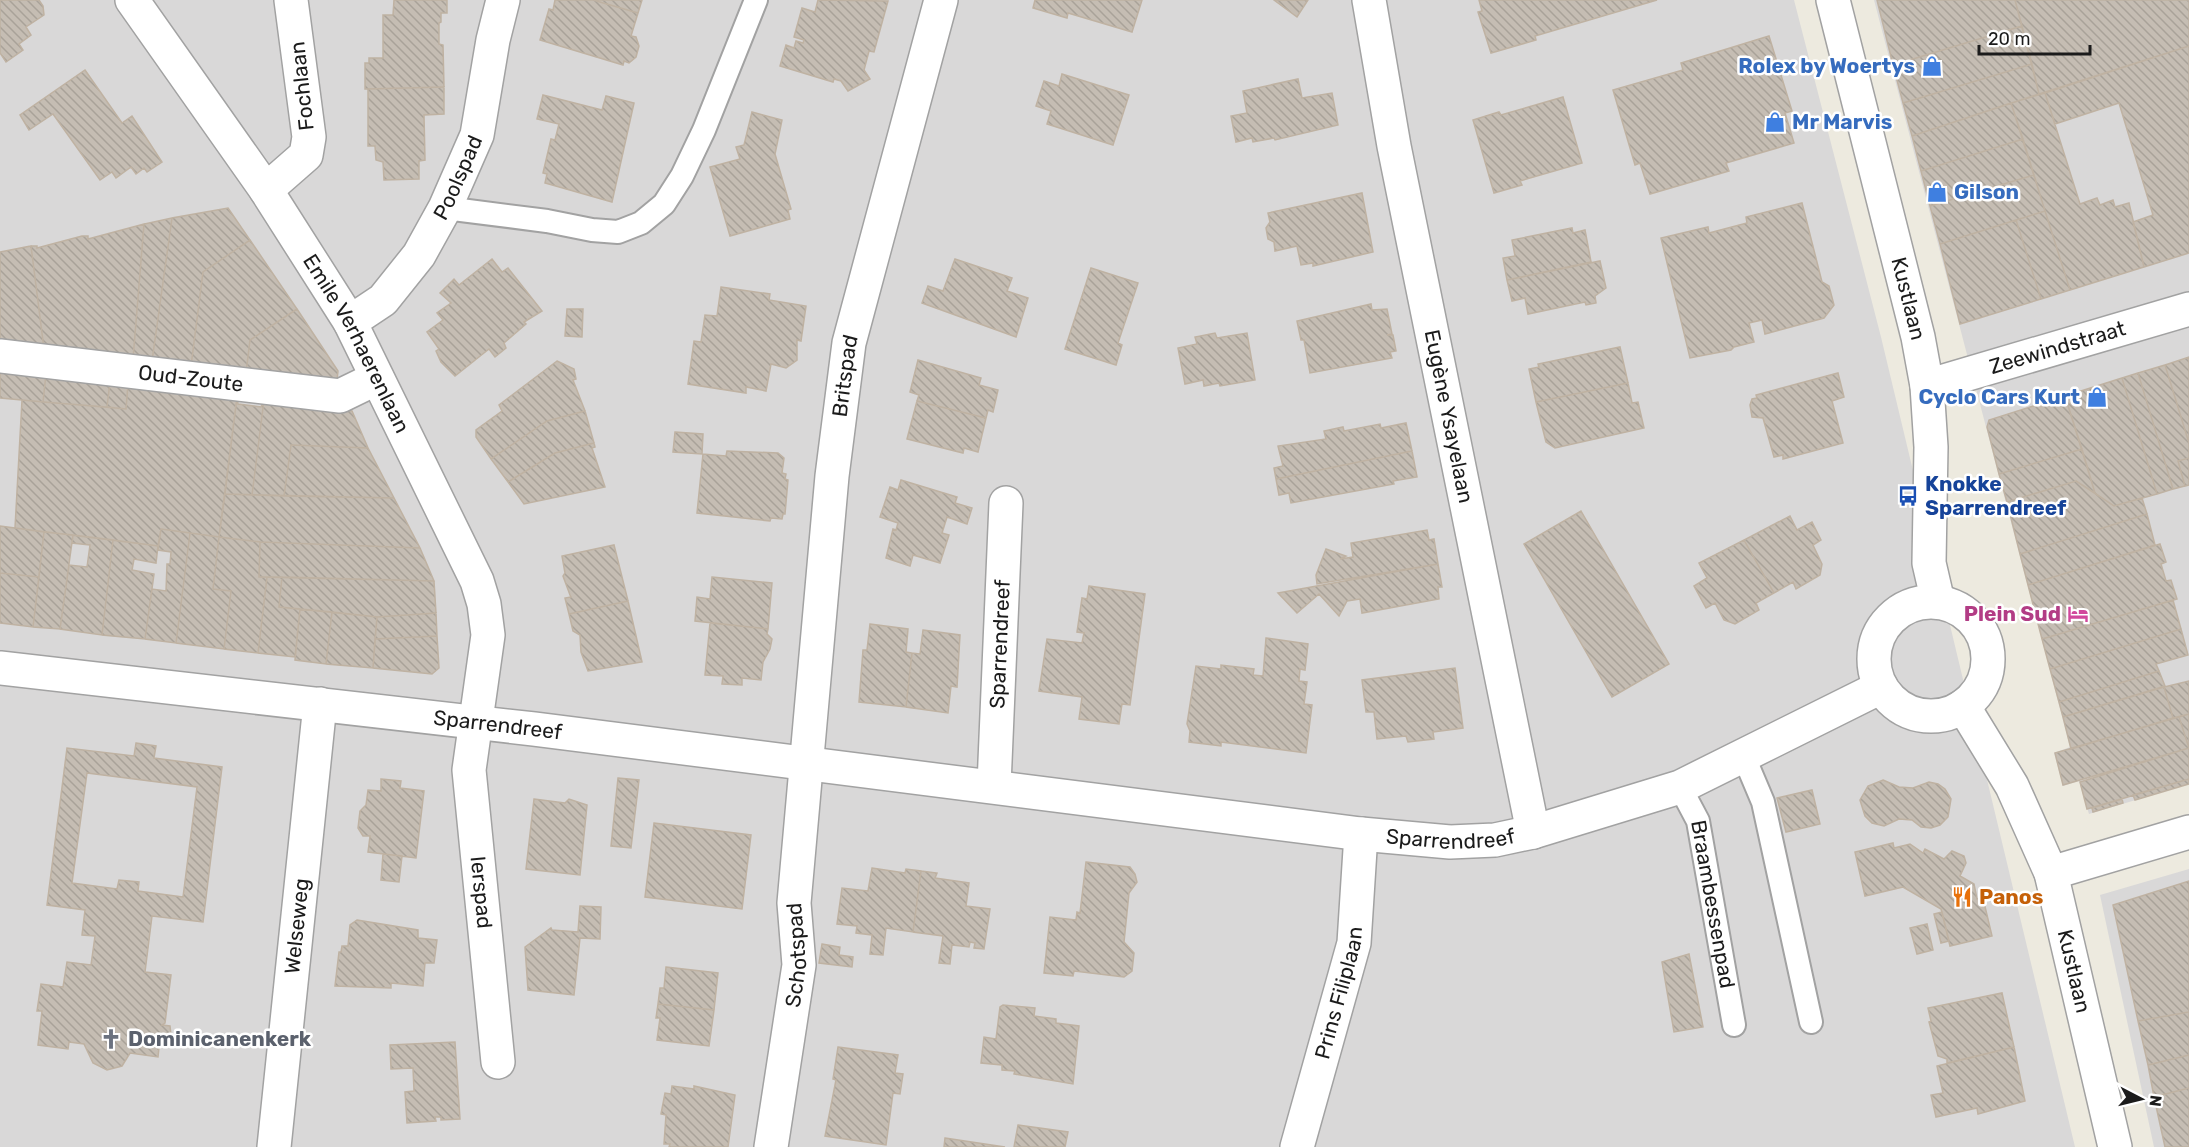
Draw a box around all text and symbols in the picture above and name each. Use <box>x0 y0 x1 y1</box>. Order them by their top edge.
scale bar <box>1979 18 2090 56</box>
text: 20 m <box>1988 28 2030 50</box>
street label: Fochlaan <box>284 40 319 132</box>
place label: Rolex by Woertys <box>1738 53 1915 78</box>
shop icon: Rolex by Woertys <box>1920 54 1944 78</box>
place label: Mr Marvis <box>1792 109 1892 134</box>
shop icon: Mr Marvis <box>1763 110 1787 134</box>
street label: Poolspad <box>428 131 487 224</box>
place label: Gilson <box>1954 179 2019 204</box>
shop icon: Gilson <box>1925 180 1949 204</box>
street label: Emile Verhaerenlaan <box>298 249 415 437</box>
street label: Kustlaan <box>1886 254 1931 343</box>
street label: Zeewindstraat <box>1986 315 2128 379</box>
street label: Eugène Ysayelaan <box>1420 327 1479 505</box>
street label: Britspad <box>827 332 863 418</box>
street label: Oud-Zoute <box>137 359 245 397</box>
place label: Cyclo Cars Kurt <box>1918 384 2080 409</box>
shop icon: Cyclo Cars Kurt <box>2085 385 2109 409</box>
place label: Knokke Sparrendreef <box>1925 471 2067 520</box>
bus stop icon: Knokke Sparrendreef <box>1896 484 1920 508</box>
street label: Sparrendreef <box>984 579 1015 709</box>
place label: Plein Sud <box>1964 601 2061 626</box>
hotel icon: Plein Sud <box>2066 602 2090 626</box>
street label: Sparrendreef <box>432 705 564 744</box>
street label: Braambessenpad <box>1686 818 1740 990</box>
street label: Sparrendreef <box>1385 823 1517 854</box>
street label: Ierspad <box>466 855 498 930</box>
street label: Welseweg <box>279 877 314 975</box>
place label: Panos <box>1979 884 2043 909</box>
restaurant icon: Panos <box>1950 885 1974 909</box>
street label: Schotspad <box>780 902 811 1009</box>
street label: Prins Filiplaan <box>1309 926 1367 1062</box>
street label: Kustlaan <box>2053 927 2096 1015</box>
place label: Dominicanenkerk <box>128 1026 312 1051</box>
church icon: Dominicanenkerk <box>99 1027 123 1051</box>
north arrow <box>2111 1069 2171 1129</box>
text: N <box>2145 1094 2166 1108</box>

